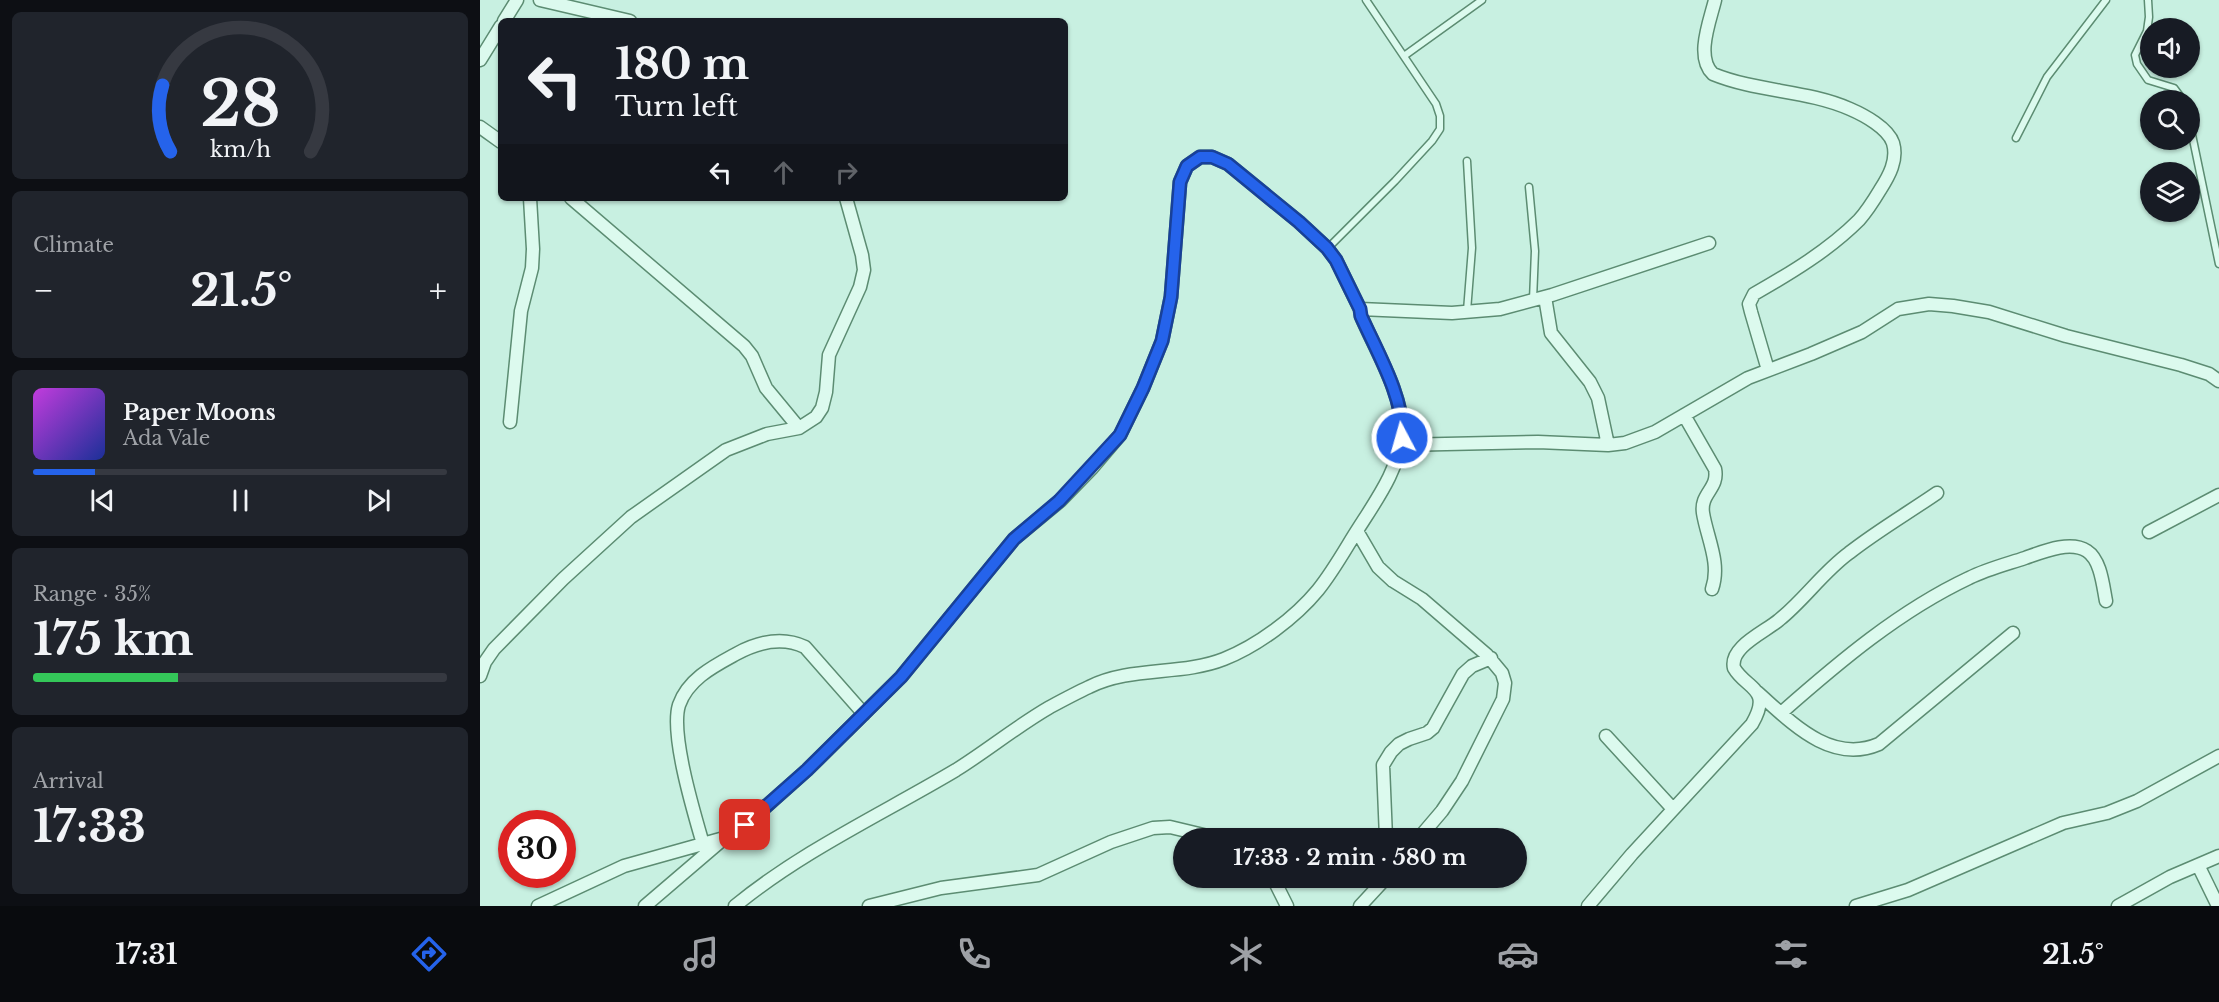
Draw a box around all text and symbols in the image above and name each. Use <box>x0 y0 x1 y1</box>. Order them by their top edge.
map controls <box>2140 18 2200 222</box>
button: sound <box>2140 18 2200 78</box>
text: 180 m <box>615 38 749 90</box>
icon: left <box>516 42 594 120</box>
text: 28 <box>200 66 280 144</box>
text: Turn left <box>615 90 738 123</box>
button: search <box>2140 90 2200 150</box>
text: km/h <box>210 137 271 164</box>
icon: left <box>704 156 737 189</box>
icon: ahead <box>767 156 800 189</box>
icon: right <box>830 156 863 189</box>
button: layers <box>2140 162 2200 222</box>
text: Climate <box>33 233 114 257</box>
text: 21.5° <box>190 262 293 318</box>
text: − <box>33 270 54 311</box>
text: + <box>429 270 447 311</box>
text: Paper Moons <box>123 399 276 426</box>
position arrow <box>1370 406 1434 470</box>
text: Ada Vale <box>123 426 210 450</box>
icon: previous <box>86 484 119 517</box>
icon: pause <box>224 484 257 517</box>
icon: next <box>362 484 395 517</box>
text: Range · 35% <box>33 582 151 606</box>
text: 175 km <box>33 611 194 667</box>
text: Arrival <box>33 769 104 793</box>
text: 17:33 <box>33 798 146 854</box>
pin <box>719 799 770 850</box>
icon: arrive <box>728 808 761 841</box>
speed limit sign: 30 <box>498 810 576 888</box>
text: 17:33 · 2 min · 580 m <box>1233 844 1467 871</box>
icon: directions <box>408 933 450 975</box>
icon: music <box>680 933 722 975</box>
icon: phone <box>953 933 995 975</box>
icon: climate <box>1225 933 1267 975</box>
icon: car <box>1497 933 1539 975</box>
icon: filters <box>1770 933 1812 975</box>
text: 17:31 <box>115 938 178 971</box>
text: 21.5° <box>2042 938 2104 971</box>

